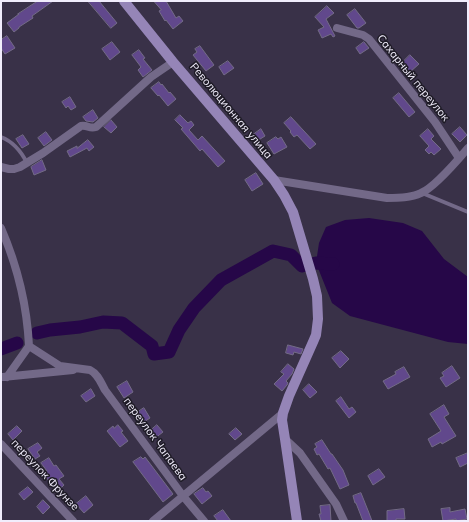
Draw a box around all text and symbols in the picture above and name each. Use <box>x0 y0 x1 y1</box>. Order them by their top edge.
street label: Сахарный переулок <box>374 32 452 124</box>
street label: Революционная улица <box>187 60 275 162</box>
street label: переулок Чапаева <box>121 395 189 483</box>
street label: переулок Фрунзе <box>8 436 82 514</box>

